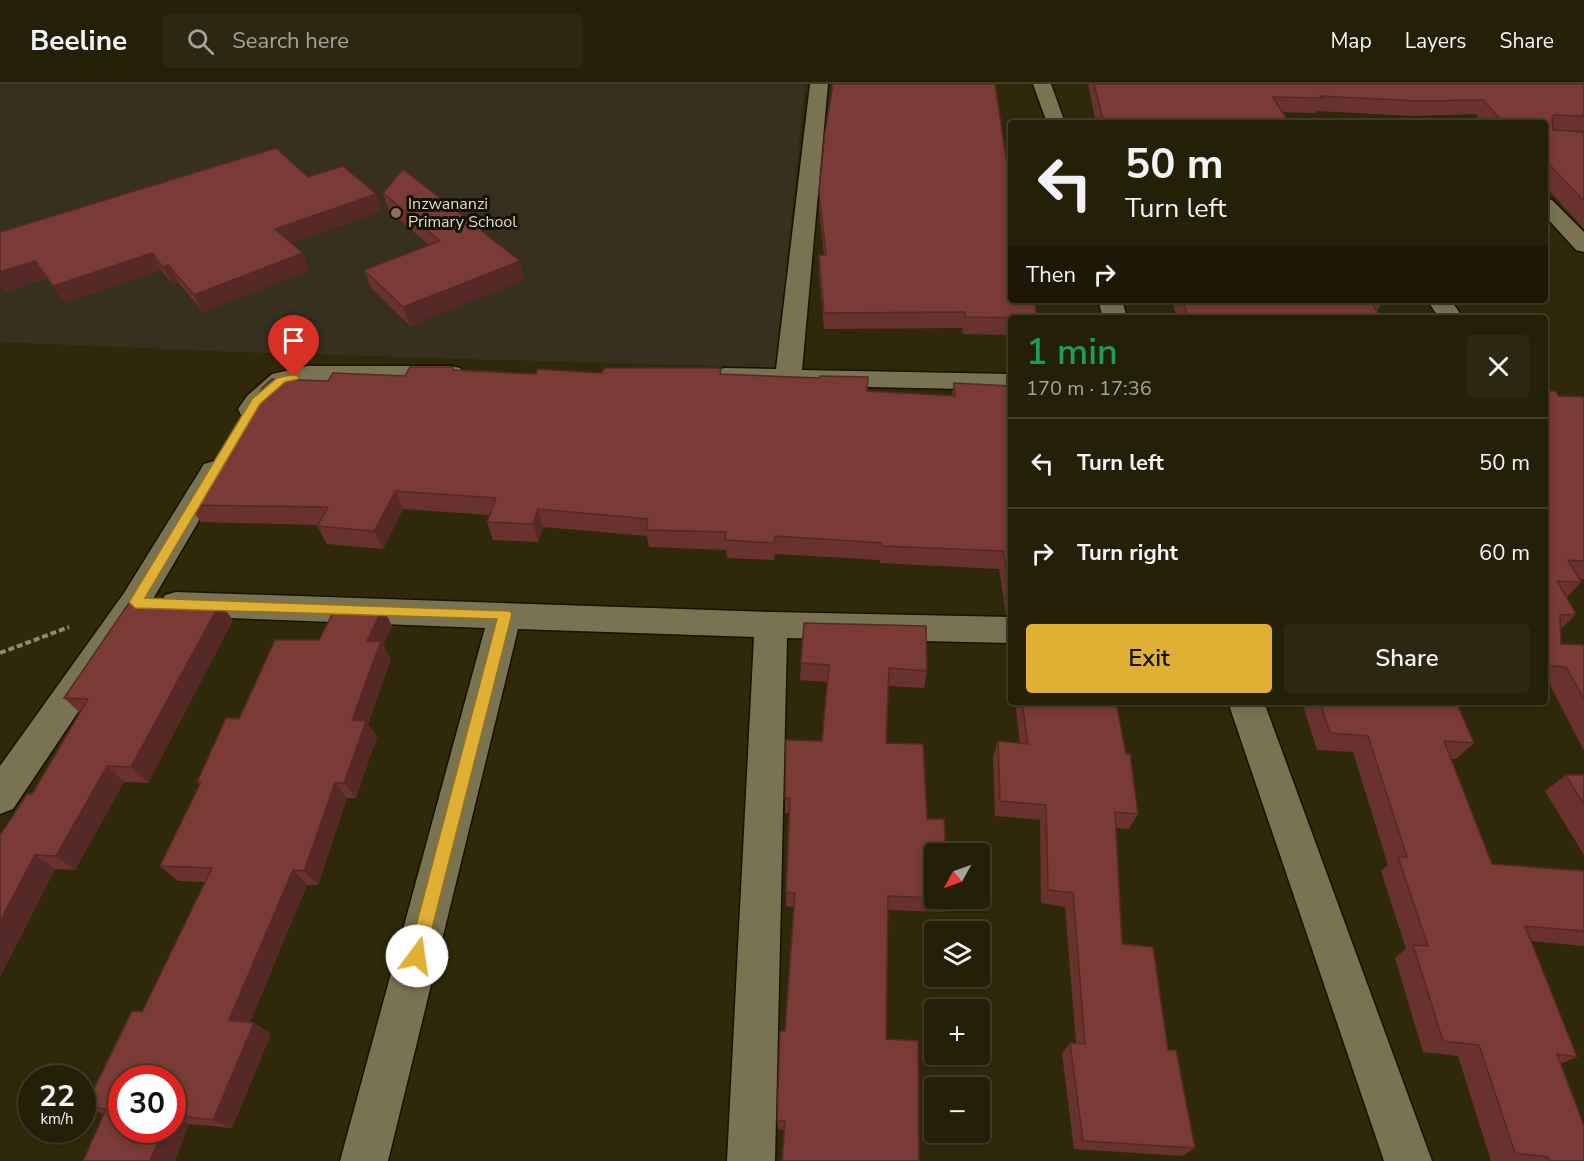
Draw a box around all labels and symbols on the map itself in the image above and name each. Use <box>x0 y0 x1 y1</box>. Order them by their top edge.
place label: Inzwananzi Primary School <box>408 193 517 233</box>
marker: Inzwananzi Primary School <box>389 206 403 220</box>
pin <box>268 315 319 377</box>
north arrow <box>924 843 990 909</box>
position arrow <box>385 924 449 988</box>
speed limit sign: 30 <box>108 1065 186 1143</box>

